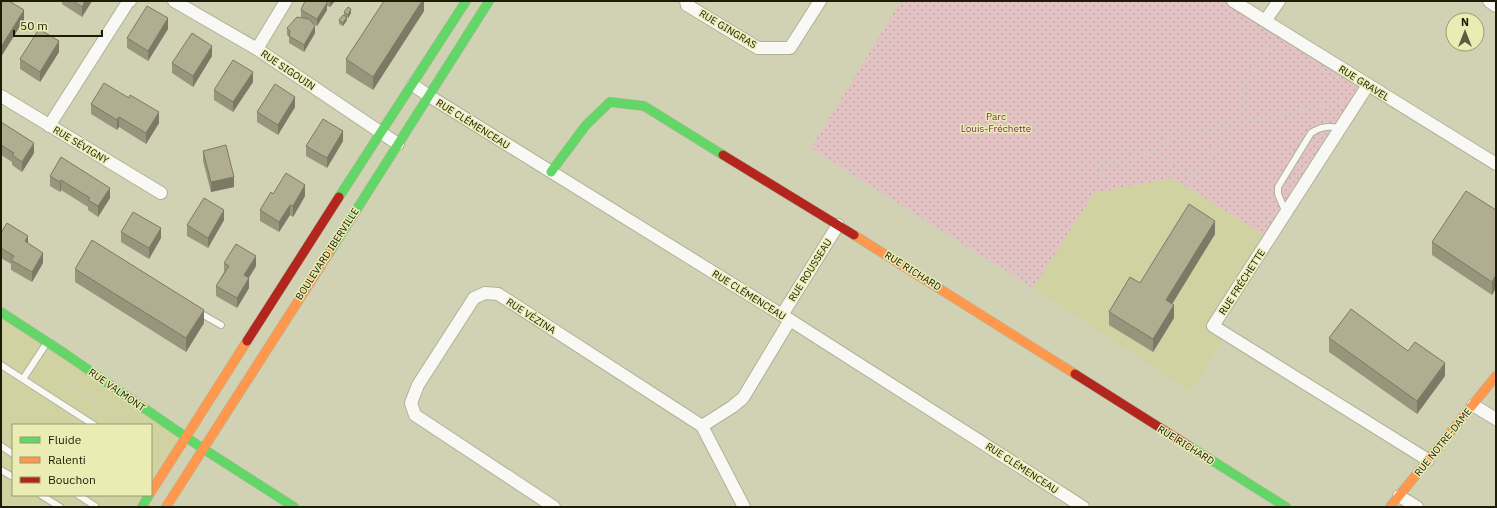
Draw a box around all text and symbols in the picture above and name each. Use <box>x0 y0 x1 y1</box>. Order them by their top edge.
street label: RUE GINGRAS <box>697 7 759 51</box>
scale bar <box>14 12 102 38</box>
north arrow <box>1445 12 1485 52</box>
text: N <box>1461 15 1469 29</box>
text: 50 m <box>20 18 48 33</box>
street label: RUE SIGOUIN <box>258 47 318 93</box>
street label: RUE GRAVEL <box>1336 62 1392 104</box>
street label: RUE CLÉMENCEAU <box>434 96 512 152</box>
park label: Parc Louis-Fréchette <box>961 110 1032 135</box>
street label: RUE SÉVIGNY <box>51 123 111 167</box>
street label: BOULEVARD IBERVILLE <box>292 205 362 302</box>
street label: RUE ROUSSEAU <box>785 236 835 304</box>
street label: RUE FRÉCHETTE <box>1216 247 1268 317</box>
street label: RUE RICHARD <box>882 248 944 294</box>
street label: RUE CLÉMENCEAU <box>710 267 788 323</box>
street label: RUE VÉZINA <box>504 295 559 337</box>
street label: RUE VALMONT <box>86 366 148 415</box>
street label: RUE NOTRE-DAME <box>1411 405 1475 479</box>
street label: RUE RICHARD <box>1155 422 1217 468</box>
legend <box>12 424 152 496</box>
text: Fluide <box>48 432 82 447</box>
street label: RUE CLÉMENCEAU <box>983 440 1061 496</box>
text: Ralenti <box>48 452 86 467</box>
text: Bouchon <box>48 472 96 487</box>

